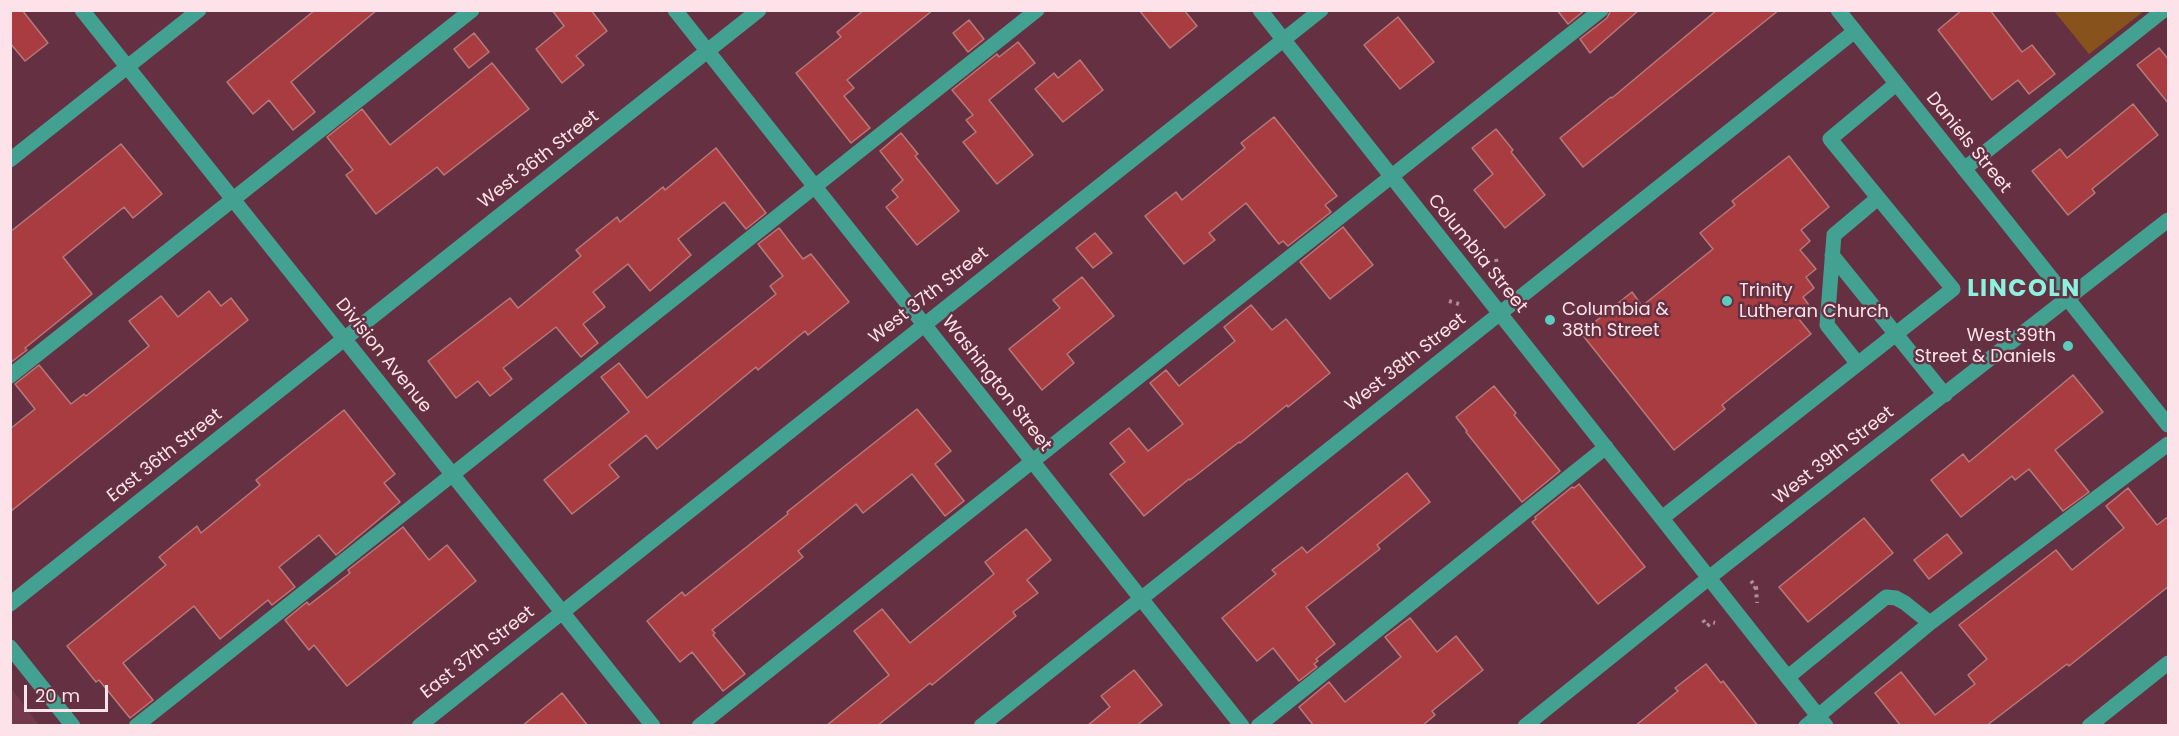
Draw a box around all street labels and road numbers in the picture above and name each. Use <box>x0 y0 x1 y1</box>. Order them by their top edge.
street label: Daniels Street <box>1921 88 2015 198</box>
street label: West 36th Street <box>474 106 604 214</box>
street label: Columbia Street <box>1423 190 1531 318</box>
street label: West 37th Street <box>865 243 993 349</box>
street label: Division Avenue <box>330 294 436 418</box>
street label: West 38th Street <box>1341 309 1471 417</box>
street label: Washington Street <box>936 312 1056 456</box>
street label: West 39th Street <box>1769 402 1899 510</box>
street label: East 36th Street <box>103 404 227 508</box>
street label: East 37th Street <box>417 602 539 704</box>

